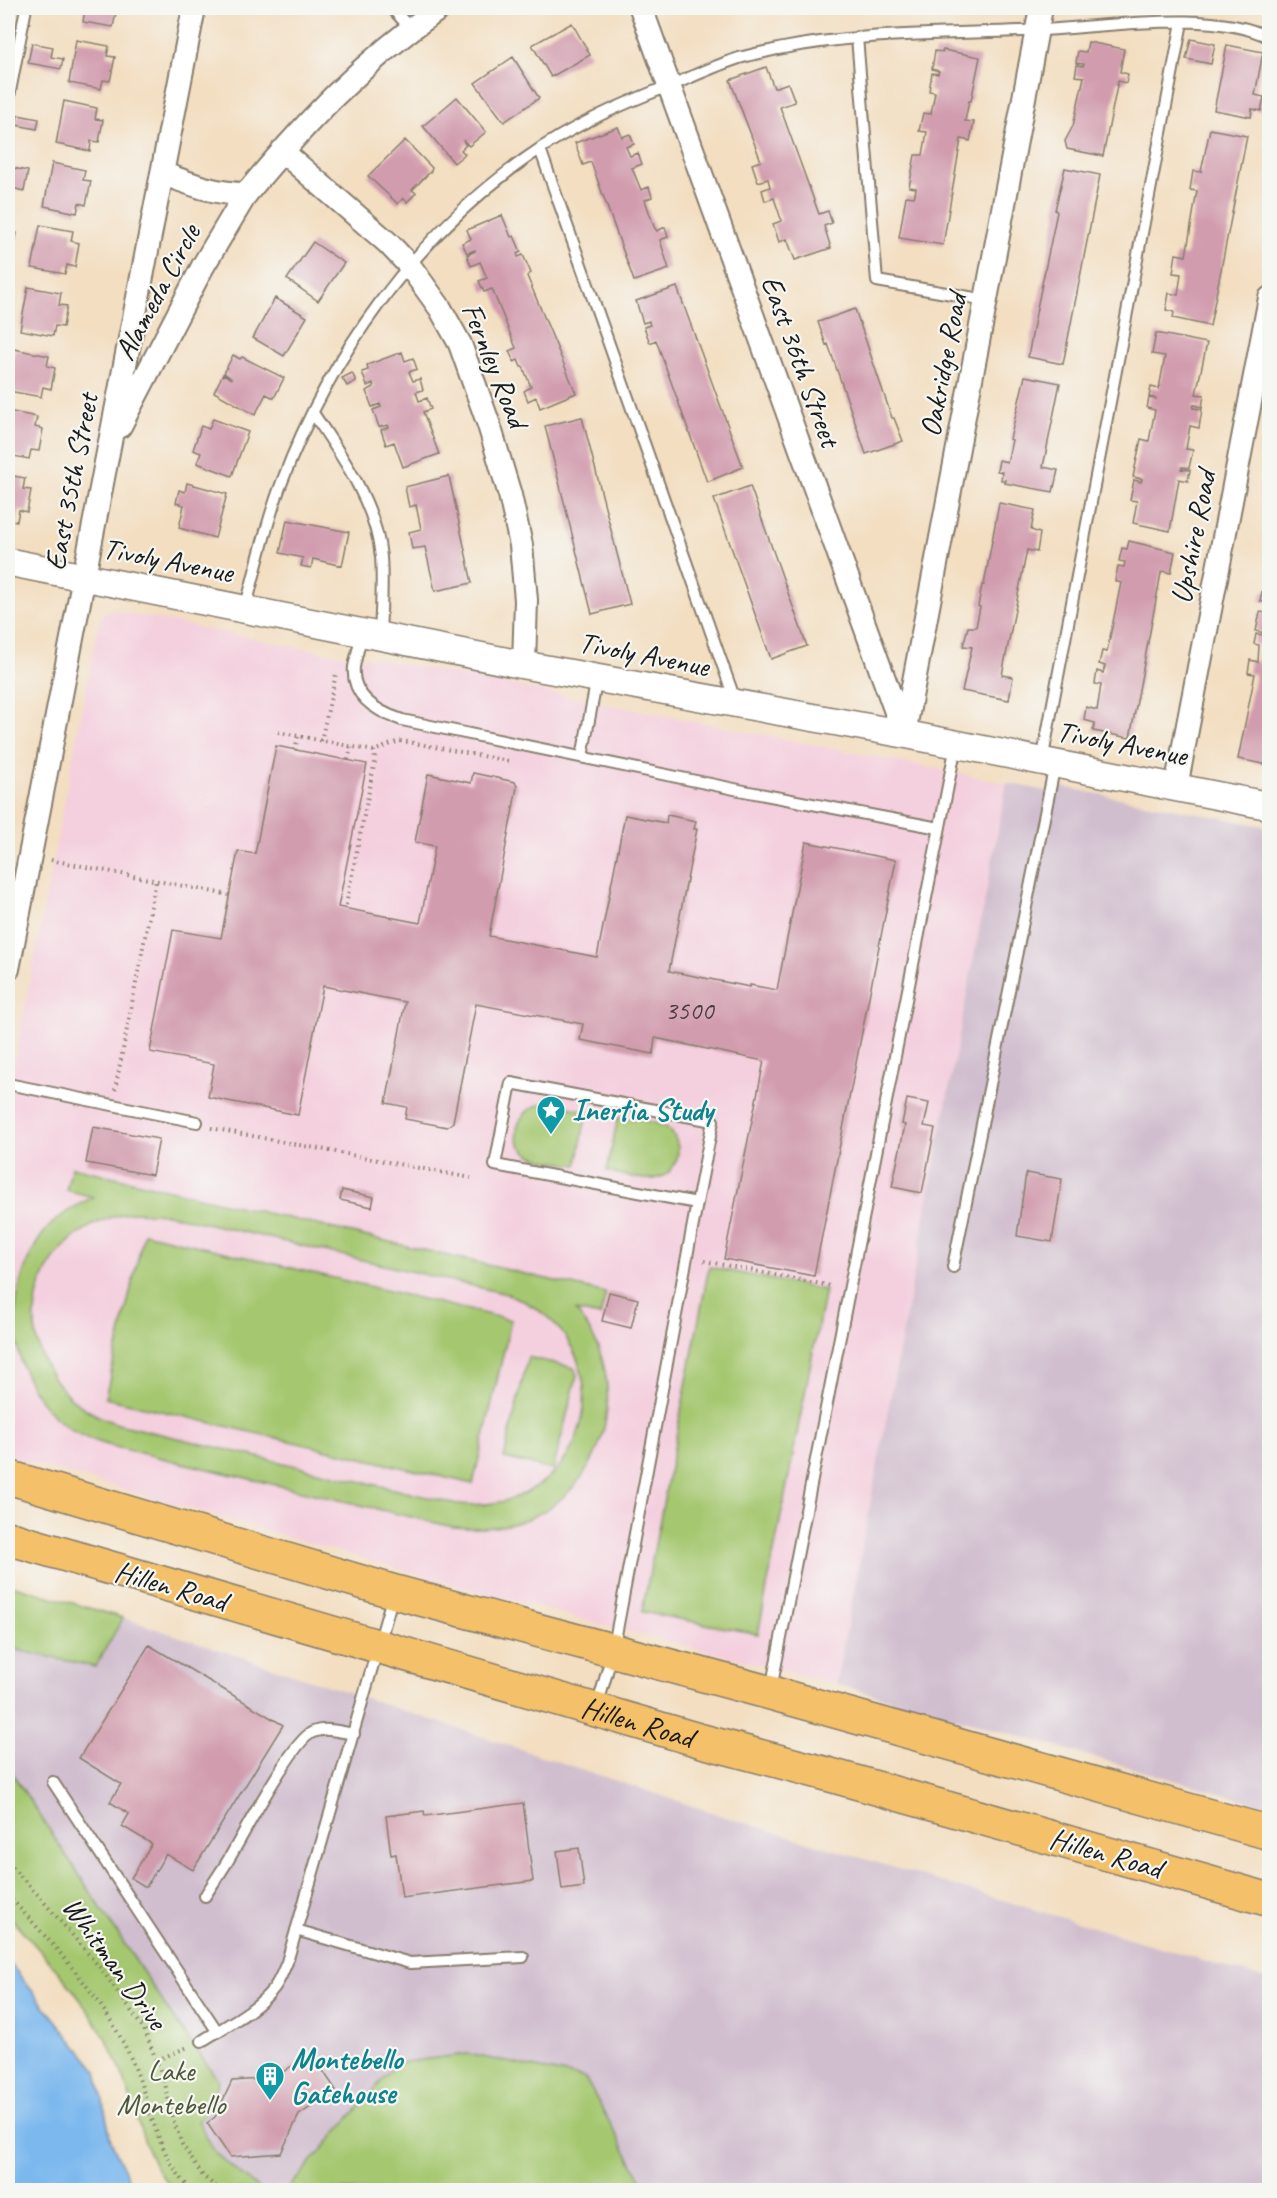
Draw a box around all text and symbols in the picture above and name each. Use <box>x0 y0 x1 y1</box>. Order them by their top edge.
street label: Alameda Circle <box>105 215 210 367</box>
street label: East 36th Street <box>753 270 851 454</box>
street label: Oakridge Road <box>911 286 976 440</box>
street label: Fernley Road <box>453 297 539 437</box>
street label: East 35th Street <box>35 388 107 573</box>
street label: Upshire Road <box>1162 463 1225 607</box>
street label: Tivoly Avenue <box>100 529 238 592</box>
street label: Tivoly Avenue <box>576 623 714 686</box>
street label: Tivoly Avenue <box>1054 712 1192 775</box>
house number: 3500 <box>665 993 715 1027</box>
place label: Inertia Study <box>572 1091 716 1129</box>
place icon: Inertia Study <box>535 1094 567 1136</box>
street label: Hillen Road <box>111 1552 235 1621</box>
street label: Hillen Road <box>577 1688 702 1758</box>
street label: Hillen Road <box>1046 1819 1170 1888</box>
street label: Whitman Drive <box>54 1889 177 2039</box>
place label: Montebello Gatehouse <box>291 2040 404 2112</box>
park label: Lake Montebello <box>117 2051 227 2123</box>
building icon: Montebello Gatehouse <box>254 2060 286 2102</box>

